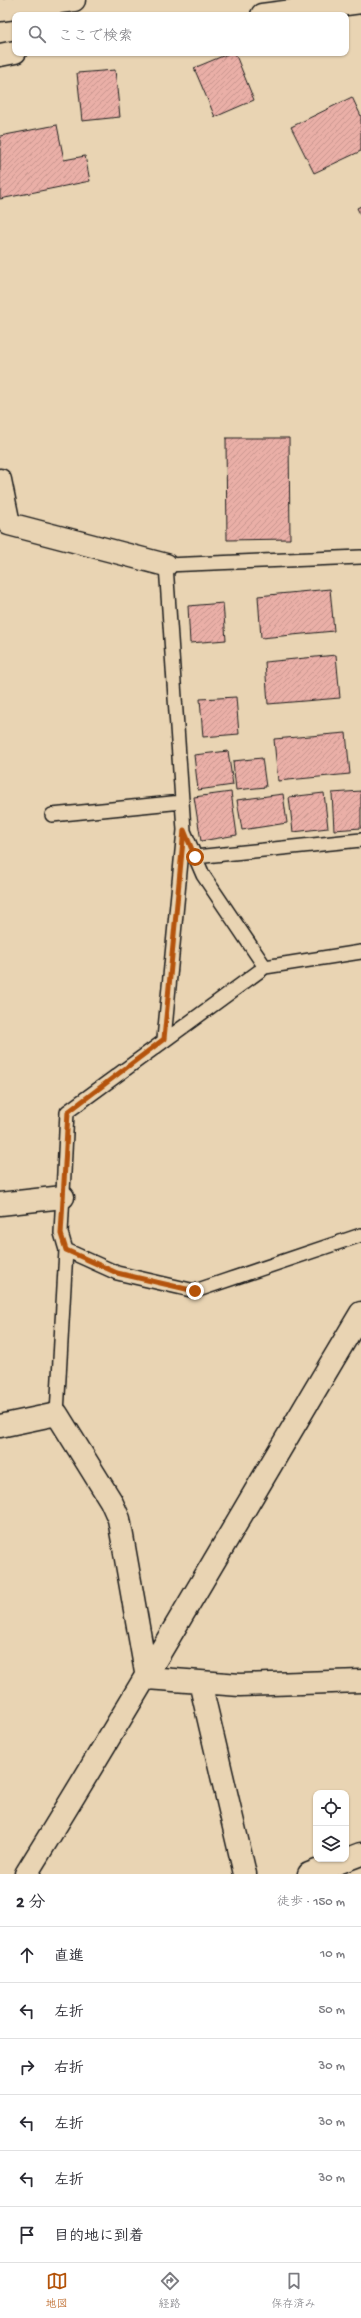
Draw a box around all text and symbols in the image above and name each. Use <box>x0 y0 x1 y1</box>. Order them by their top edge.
search box <box>12 12 349 56</box>
icon: search <box>26 23 48 45</box>
text: ここで検索 <box>58 28 133 46</box>
route start <box>186 848 204 866</box>
route end <box>186 1282 204 1300</box>
map controls <box>313 1790 349 1862</box>
button: locate <box>313 1790 349 1826</box>
button: layers <box>313 1826 349 1862</box>
text: 2 分 <box>16 1894 45 1914</box>
text: 徒歩 · 150 m <box>277 1895 345 1910</box>
icon: ahead <box>16 1944 38 1966</box>
text: 10 m <box>320 1947 345 1962</box>
text: 直進 <box>54 1948 84 1966</box>
icon: left <box>16 2000 38 2022</box>
text: 50 m <box>318 2003 345 2018</box>
text: 左折 <box>54 2004 84 2022</box>
icon: right <box>16 2056 38 2078</box>
text: 30 m <box>319 2059 345 2074</box>
text: 右折 <box>54 2060 84 2078</box>
icon: left <box>16 2112 38 2134</box>
text: 30 m <box>319 2115 345 2130</box>
text: 左折 <box>54 2116 84 2134</box>
icon: left <box>16 2168 38 2190</box>
text: 30 m <box>319 2171 345 2186</box>
text: 左折 <box>54 2172 84 2190</box>
icon: arrive <box>16 2224 38 2246</box>
text: 目的地に到着 <box>54 2228 144 2246</box>
tab: 地図 <box>46 2270 68 2311</box>
tab: 経路 <box>159 2270 181 2311</box>
tab: 保存済み <box>272 2270 316 2311</box>

